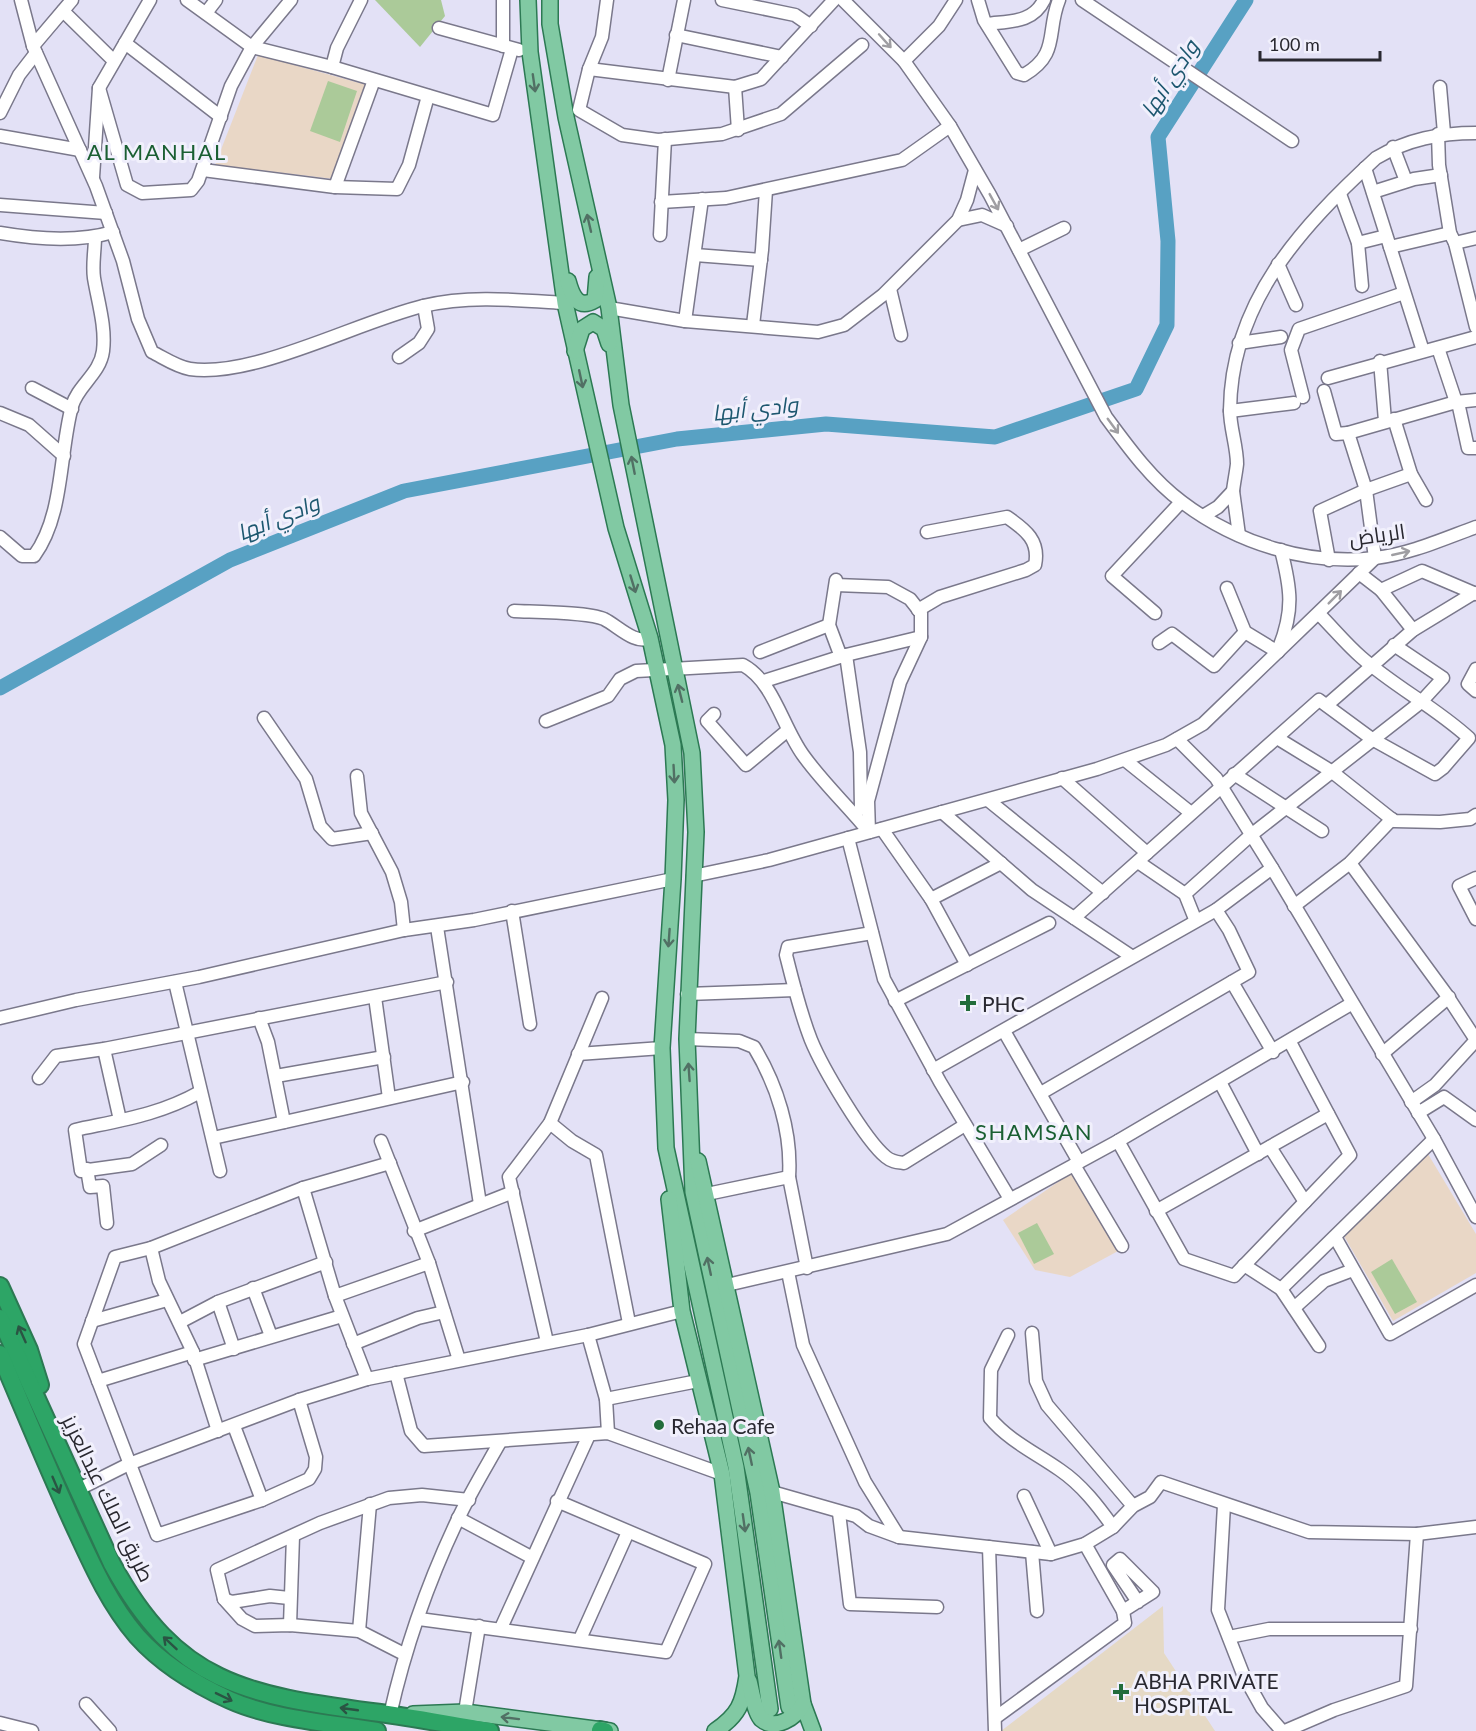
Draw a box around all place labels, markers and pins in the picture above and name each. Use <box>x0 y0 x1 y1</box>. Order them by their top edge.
place label: PHC <box>982 991 1025 1016</box>
marker: PHC <box>959 994 977 1012</box>
place label: Rehaa Cafe <box>671 1413 775 1438</box>
marker: Rehaa Cafe <box>652 1418 666 1432</box>
place label: ABHA PRIVATE HOSPITAL <box>1134 1668 1279 1717</box>
marker: ABHA PRIVATE HOSPITAL <box>1112 1683 1130 1701</box>

